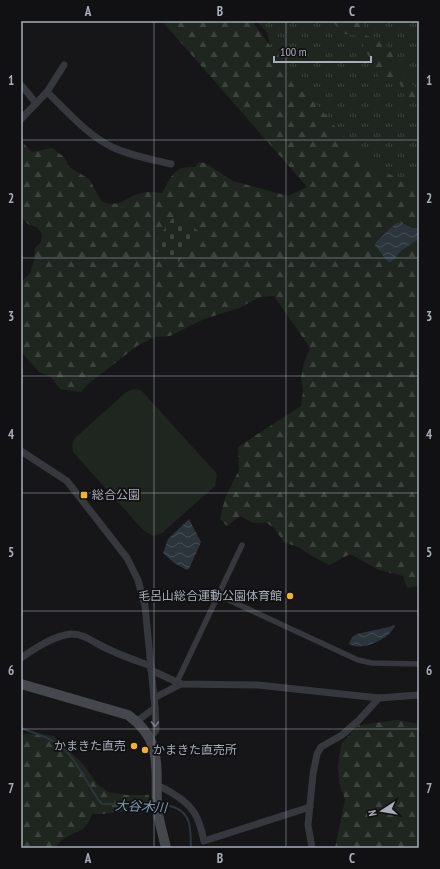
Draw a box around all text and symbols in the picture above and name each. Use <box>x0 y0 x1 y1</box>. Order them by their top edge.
text: A <box>84 3 92 20</box>
text: B <box>217 3 223 20</box>
text: C <box>349 3 355 20</box>
scale bar <box>274 38 371 64</box>
text: 100 m <box>280 44 307 59</box>
text: 1 <box>8 72 14 89</box>
text: 1 <box>426 72 432 89</box>
text: 2 <box>8 190 14 207</box>
text: 2 <box>426 190 432 207</box>
text: 3 <box>8 308 14 325</box>
text: 3 <box>426 308 432 325</box>
text: 4 <box>8 426 15 443</box>
text: 4 <box>426 426 433 443</box>
place label: 総合公園 <box>92 487 140 502</box>
marker: 総合公園 <box>79 490 89 500</box>
text: 5 <box>8 544 14 561</box>
text: 5 <box>426 544 432 561</box>
place label: 毛呂山総合運動公園体育館 <box>138 588 282 603</box>
marker: 毛呂山総合運動公園体育館 <box>285 591 295 601</box>
text: 6 <box>8 662 14 679</box>
text: 6 <box>426 662 432 679</box>
one-way arrow <box>151 721 160 727</box>
place label: かまきた直売 <box>54 738 126 753</box>
marker: かまきた直売 <box>129 741 139 751</box>
place label: かまきた直売所 <box>153 742 237 757</box>
marker: かまきた直売所 <box>140 745 150 755</box>
text: 7 <box>8 780 14 797</box>
text: 7 <box>426 780 432 797</box>
north arrow <box>362 791 402 831</box>
water label: 大谷木川 <box>115 797 169 816</box>
text: N <box>365 809 380 817</box>
text: A <box>84 850 92 867</box>
text: B <box>217 850 223 867</box>
text: C <box>349 850 355 867</box>

